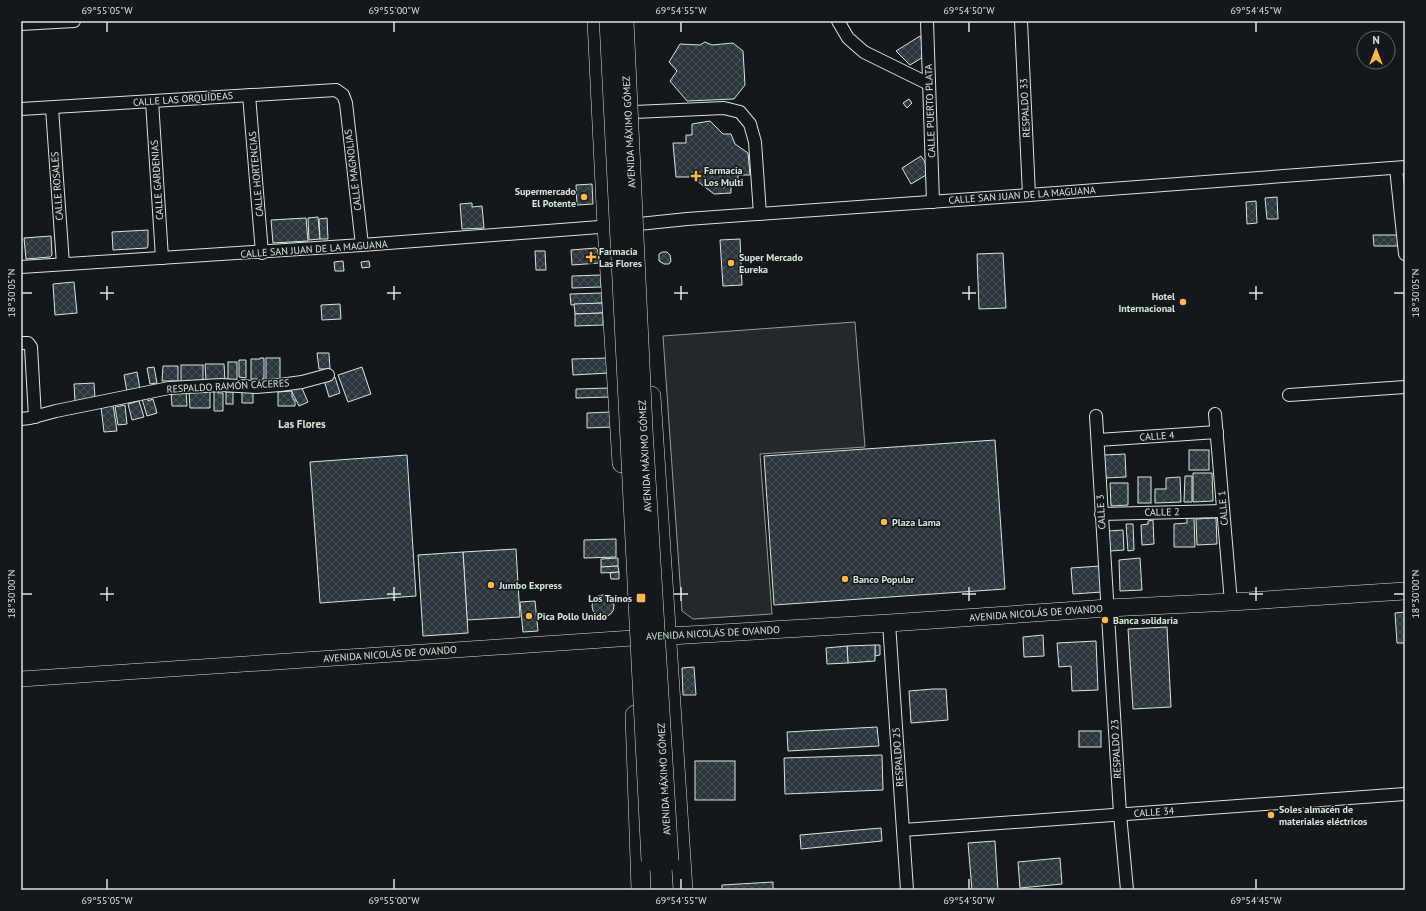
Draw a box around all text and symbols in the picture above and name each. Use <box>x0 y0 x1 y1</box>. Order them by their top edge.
text: 69°55'05"W <box>81 4 133 17</box>
text: 69°55'00"W <box>368 4 420 17</box>
text: 69°54'55"W <box>655 4 707 17</box>
text: 69°54'50"W <box>943 4 995 17</box>
text: 69°54'45"W <box>1230 4 1282 17</box>
north arrow <box>1356 30 1396 70</box>
text: N <box>1372 33 1380 47</box>
street label: CALLE PUERTO PLATA <box>922 64 938 158</box>
street label: AVENIDA MÁXIMO GÓMEZ <box>620 75 638 188</box>
street label: RESPALDO 33 <box>1017 78 1033 138</box>
street label: CALLE LAS ORQUÍDEAS <box>132 89 234 109</box>
street label: CALLE MAGNOLIAS <box>342 128 364 212</box>
street label: CALLE HORTENCIAS <box>246 131 266 217</box>
street label: CALLE GARDENIAS <box>148 140 166 220</box>
street label: CALLE ROSALES <box>48 151 66 221</box>
place label: Farmacia Los Multi <box>704 164 744 189</box>
marker: Farmacia Los Multi <box>691 171 701 181</box>
street label: CALLE SAN JUAN DE LA MAGUANA <box>948 183 1096 207</box>
place label: Supermercado El Potente <box>515 185 577 210</box>
marker: Supermercado El Potente <box>579 192 589 202</box>
street label: CALLE SAN JUAN DE LA MAGUANA <box>240 237 388 261</box>
place label: Farmacia Las Flores <box>599 245 642 270</box>
place label: Super Mercado Eureka <box>739 251 803 276</box>
marker: Farmacia Las Flores <box>586 252 596 262</box>
marker: Super Mercado Eureka <box>726 258 736 268</box>
text: 18°30'05"N <box>5 268 18 318</box>
text: 18°30'05"N <box>1409 268 1422 318</box>
place label: Hotel Internacional <box>1119 290 1175 315</box>
marker: Hotel Internacional <box>1178 297 1188 307</box>
street label: RESPALDO RAMÓN CÁCERES <box>166 376 290 396</box>
street label: AVENIDA MÁXIMO GÓMEZ <box>636 399 654 512</box>
district label: Las Flores <box>278 417 326 431</box>
street label: CALLE 4 <box>1139 428 1176 444</box>
street label: CALLE 1 <box>1215 490 1231 526</box>
street label: CALLE 3 <box>1094 494 1108 530</box>
street label: CALLE 2 <box>1144 505 1180 519</box>
place label: Plaza Lama <box>892 516 941 529</box>
marker: Plaza Lama <box>879 517 889 527</box>
text: 18°30'00"N <box>5 569 18 619</box>
text: 18°30'00"N <box>1409 569 1422 619</box>
place label: Banco Popular <box>853 573 915 586</box>
marker: Banco Popular <box>840 574 850 584</box>
place label: Jumbo Express <box>498 579 562 592</box>
marker: Jumbo Express <box>486 580 496 590</box>
place label: Los Taínos <box>588 592 632 605</box>
marker: Los Taínos <box>635 592 647 604</box>
street label: AVENIDA NICOLÁS DE OVANDO <box>969 602 1103 624</box>
place label: Pica Pollo Unido <box>537 610 608 623</box>
marker: Pica Pollo Unido <box>524 611 534 621</box>
place label: Banca solidaria <box>1113 614 1178 627</box>
marker: Banca solidaria <box>1100 615 1110 625</box>
street label: AVENIDA NICOLÁS DE OVANDO <box>646 623 780 643</box>
street label: AVENIDA NICOLÁS DE OVANDO <box>323 643 457 665</box>
street label: RESPALDO 23 <box>1108 719 1124 779</box>
street label: AVENIDA MÁXIMO GÓMEZ <box>655 722 673 835</box>
street label: RESPALDO 25 <box>889 727 907 787</box>
place label: Soles almacén de materiales eléctricos <box>1279 803 1367 828</box>
street label: CALLE 34 <box>1133 804 1175 820</box>
marker: Soles almacén de materiales eléctricos <box>1266 810 1276 820</box>
text: 69°55'05"W <box>81 894 133 907</box>
text: 69°55'00"W <box>368 894 420 907</box>
text: 69°54'55"W <box>655 894 707 907</box>
text: 69°54'50"W <box>943 894 995 907</box>
text: 69°54'45"W <box>1230 894 1282 907</box>

